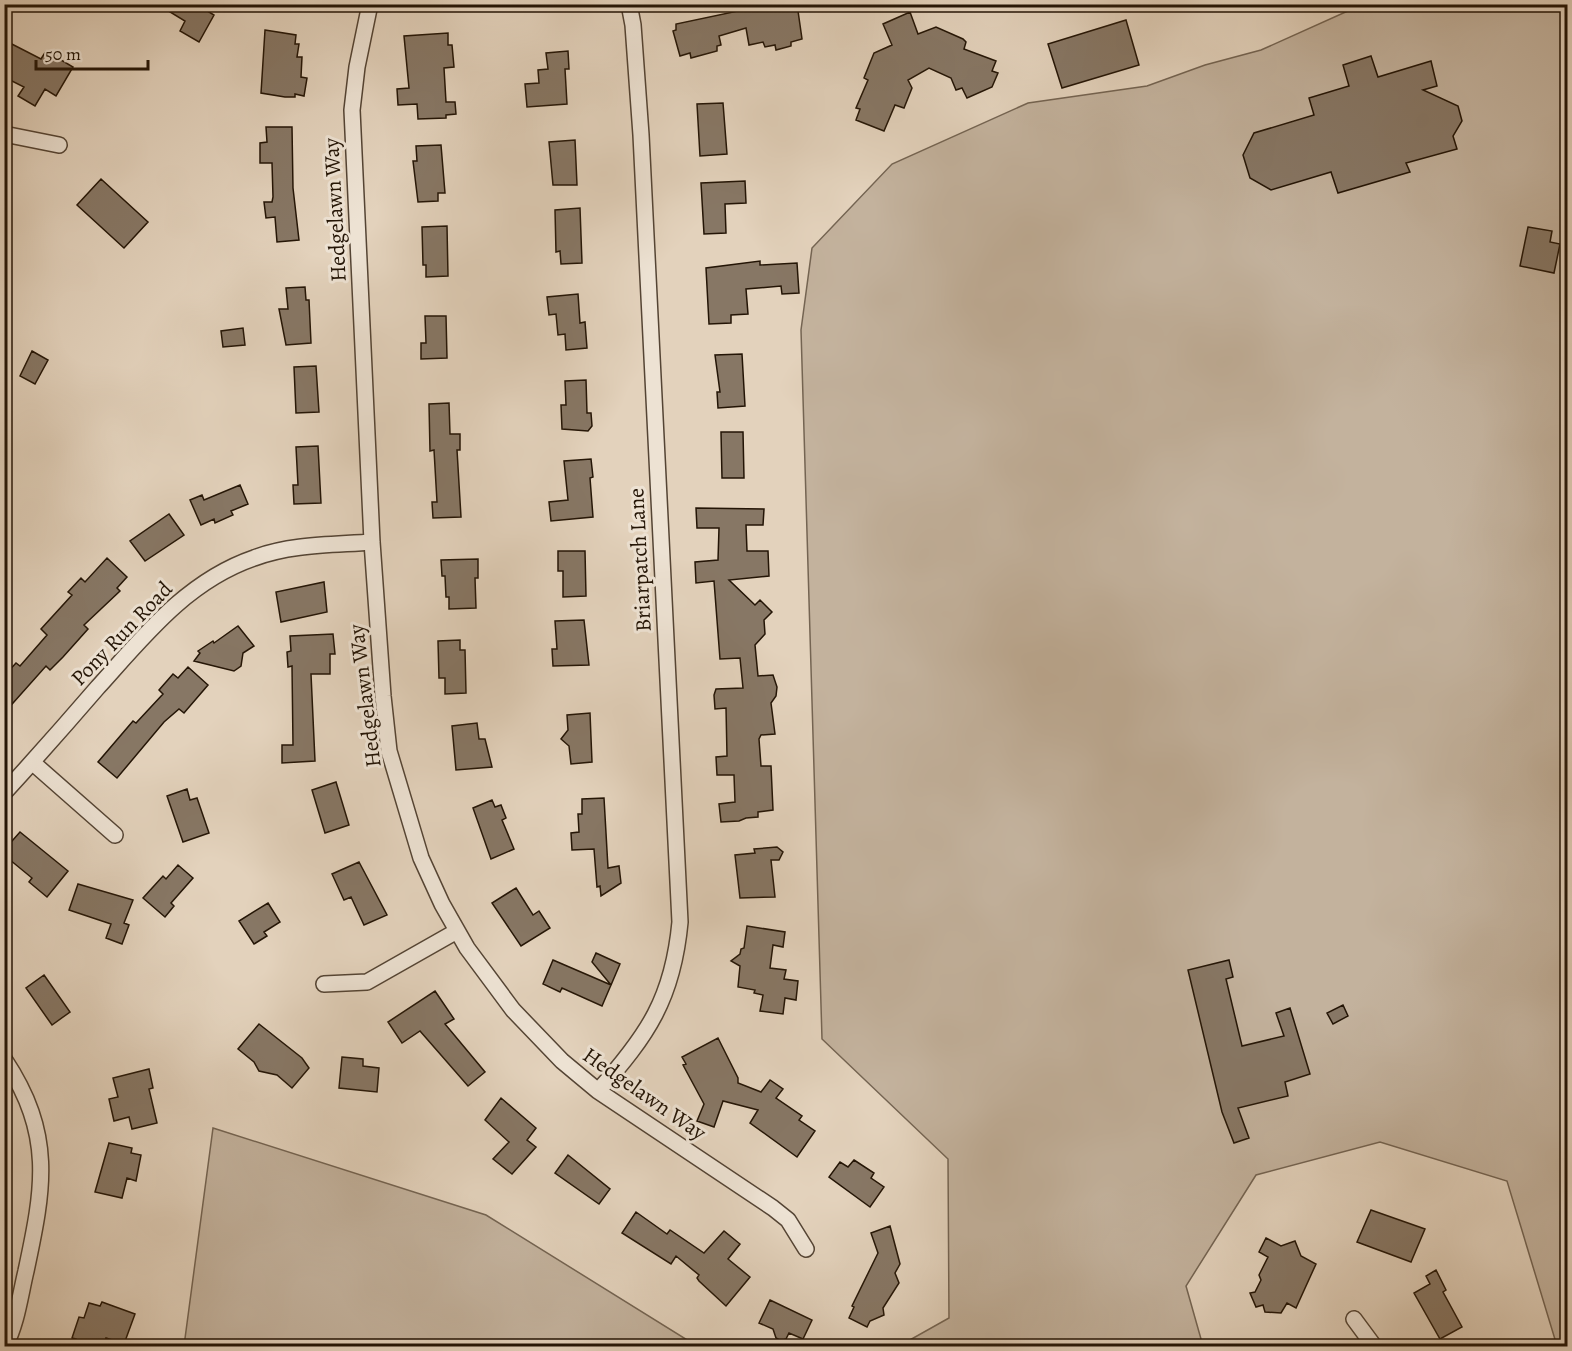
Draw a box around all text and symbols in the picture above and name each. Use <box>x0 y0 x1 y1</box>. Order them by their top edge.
scale bar <box>36 33 148 71</box>
text: 50 m <box>45 42 81 66</box>
street label: Hedgelawn Way <box>316 137 354 283</box>
street label: Briarpatch Lane <box>621 487 659 633</box>
street label: Pony Run Road <box>64 575 179 693</box>
street label: Hedgelawn Way <box>341 622 389 769</box>
street label: Hedgelawn Way <box>577 1040 712 1148</box>

